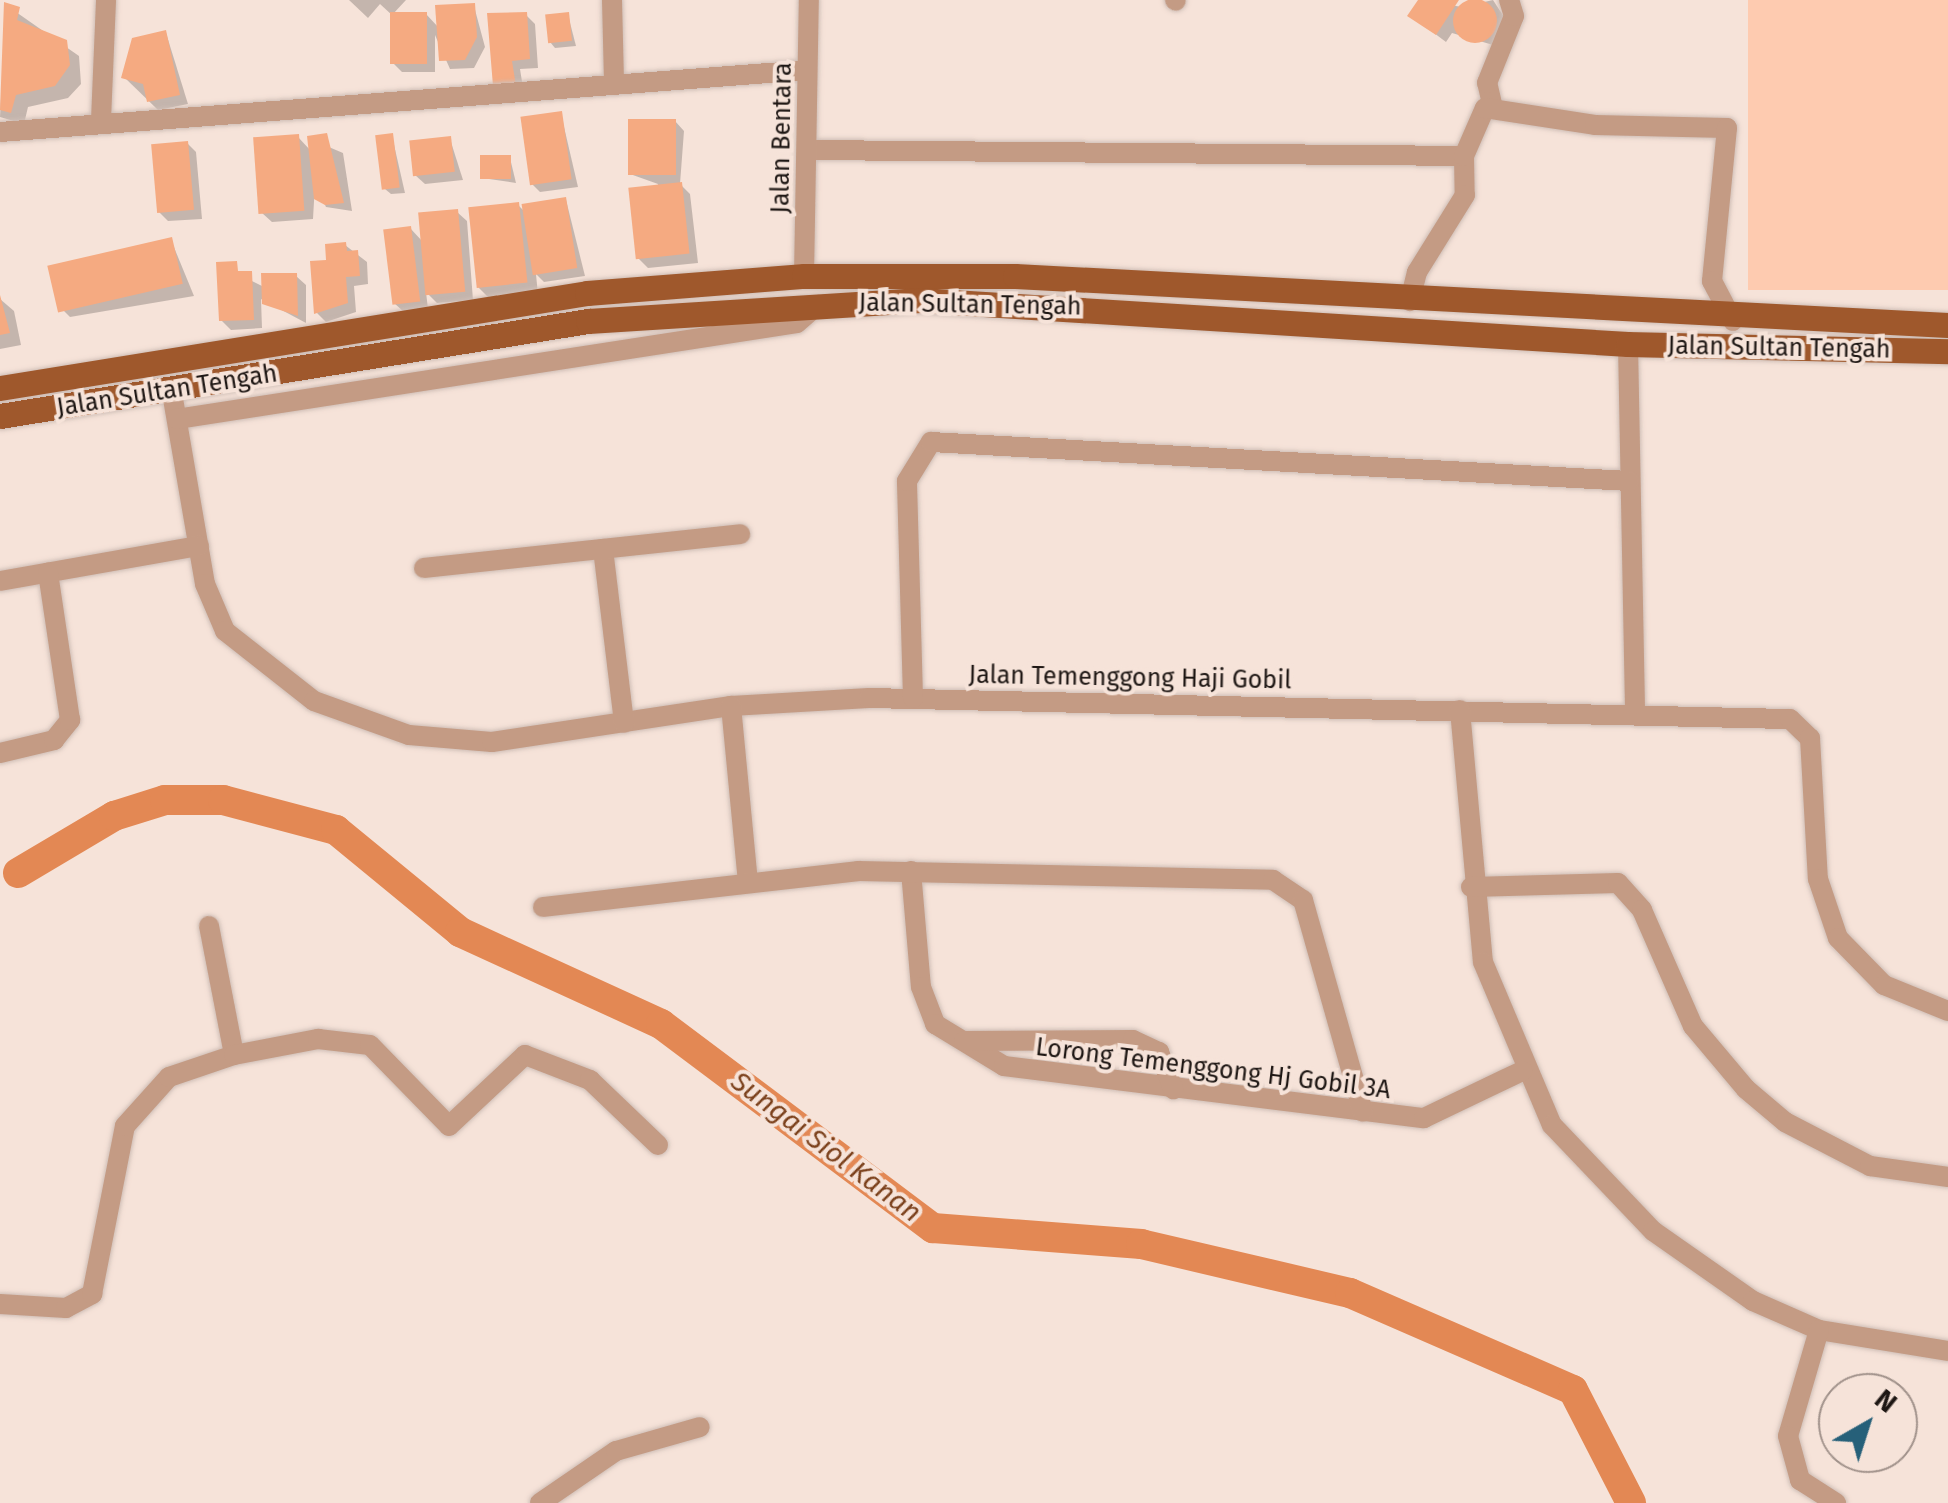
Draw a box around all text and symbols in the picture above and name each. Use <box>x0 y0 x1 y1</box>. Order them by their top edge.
street label: Jalan Bentara <box>766 62 798 214</box>
street label: Jalan Sultan Tengah <box>858 288 1082 322</box>
street label: Jalan Sultan Tengah <box>1667 331 1891 365</box>
street label: Jalan Sultan Tengah <box>55 359 279 423</box>
street label: Jalan Temenggong Haji Gobil <box>968 660 1292 696</box>
street label: Lorong Temenggong Hj Gobil 3A <box>1034 1032 1392 1106</box>
water label: Sungai Siol Kanan <box>724 1065 928 1229</box>
north arrow <box>1818 1373 1918 1473</box>
text: N <box>1868 1382 1904 1420</box>

